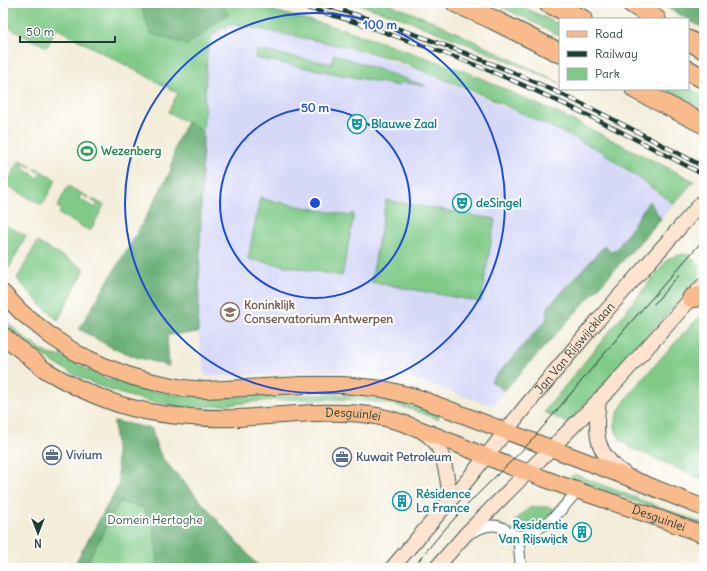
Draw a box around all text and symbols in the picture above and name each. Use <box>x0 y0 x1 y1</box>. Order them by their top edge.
text: 100 m <box>363 17 397 32</box>
scale bar <box>20 18 115 44</box>
legend <box>559 18 689 90</box>
text: 50 m <box>26 24 55 39</box>
text: Road <box>595 26 623 41</box>
text: Railway <box>595 46 638 61</box>
text: Park <box>595 66 620 81</box>
text: 50 m <box>301 100 330 115</box>
theatre icon: Blauwe Zaal <box>346 113 368 135</box>
place label: Blauwe Zaal <box>371 116 437 131</box>
sports icon: Wezenberg <box>76 140 98 162</box>
place label: Wezenberg <box>101 143 162 159</box>
theatre icon: deSingel <box>451 192 473 214</box>
place label: deSingel <box>476 195 522 211</box>
centre of rings <box>308 196 322 210</box>
place label: Koninklijk Conservatorium Antwerpen <box>244 297 393 327</box>
street label: Jan Van Rijswijcklaan <box>531 299 617 397</box>
school or university icon: Koninklijk Conservatorium Antwerpen <box>219 301 241 323</box>
street label: Desguinlei <box>325 405 382 424</box>
office icon: Vivium <box>41 444 63 466</box>
office icon: Kuwait Petroleum <box>331 446 353 468</box>
place label: Vivium <box>66 447 103 462</box>
place label: Kuwait Petroleum <box>356 449 452 464</box>
place label: Résidence La France <box>416 486 471 515</box>
building icon: Résidence La France <box>391 490 413 512</box>
street label: Desguinlei <box>630 501 688 534</box>
park label: Domein Hertoghe <box>107 512 203 527</box>
north arrow <box>18 513 58 553</box>
place label: Residentie Van Rijswijck <box>499 517 569 546</box>
building icon: Residentie Van Rijswijck <box>571 521 593 543</box>
text: N <box>34 536 42 550</box>

